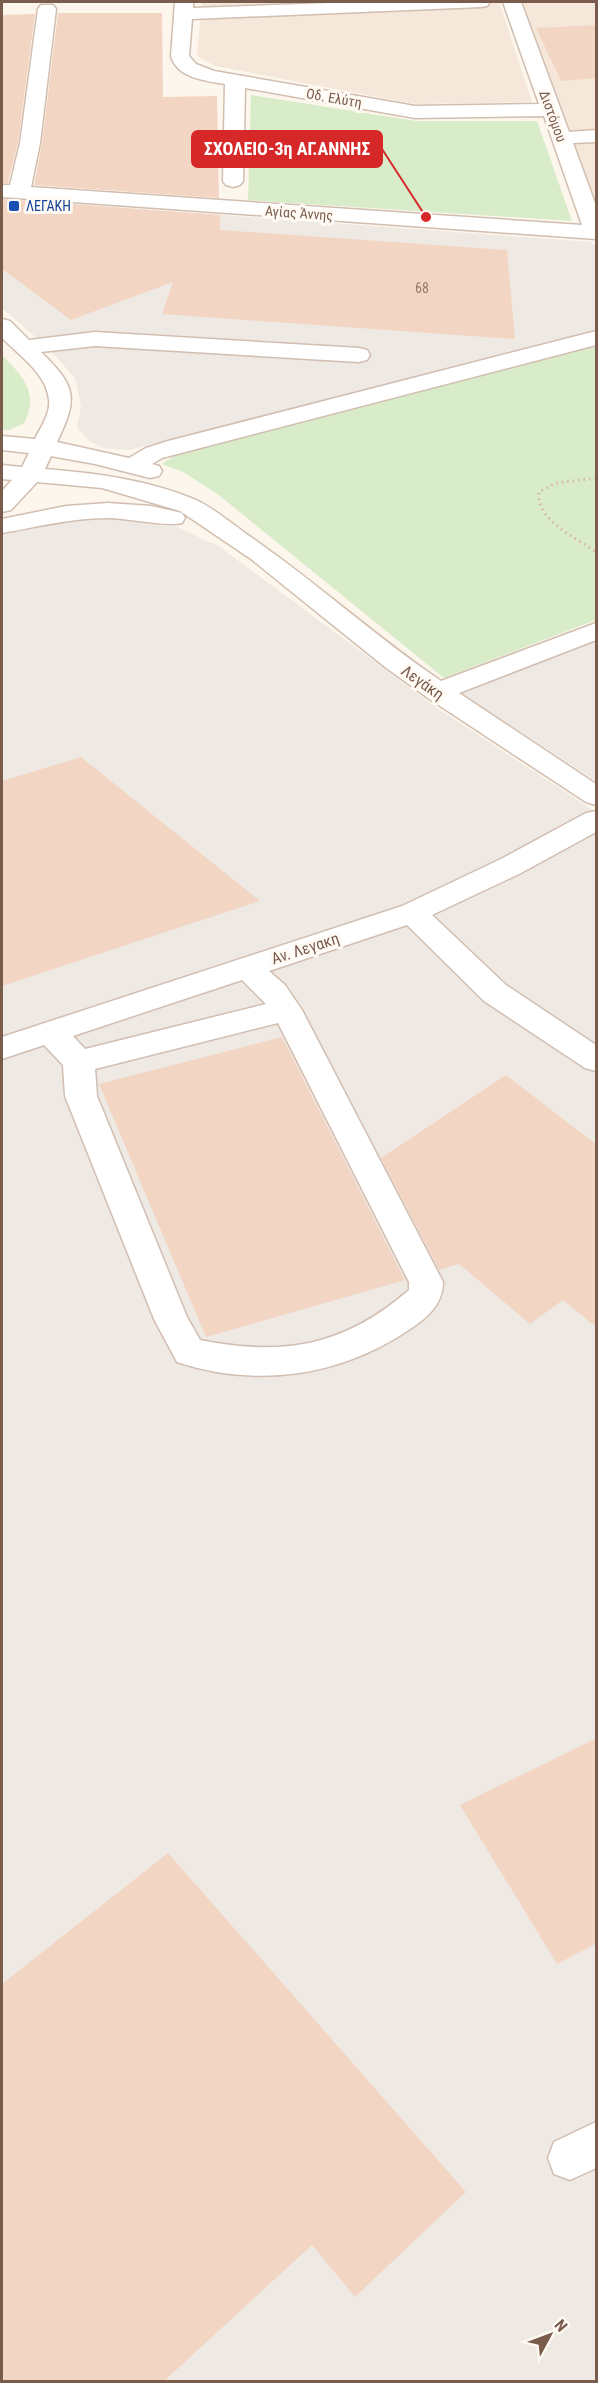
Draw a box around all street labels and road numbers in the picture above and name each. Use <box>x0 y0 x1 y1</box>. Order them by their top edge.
street label: Οδ. Ελύτη <box>305 85 363 111</box>
street label: Διστόμου <box>536 88 570 144</box>
street label: Αγίας Άννης <box>264 203 334 223</box>
street label: Λεγάκη <box>398 661 448 704</box>
street label: Αν. Λεγακη <box>269 929 341 968</box>

